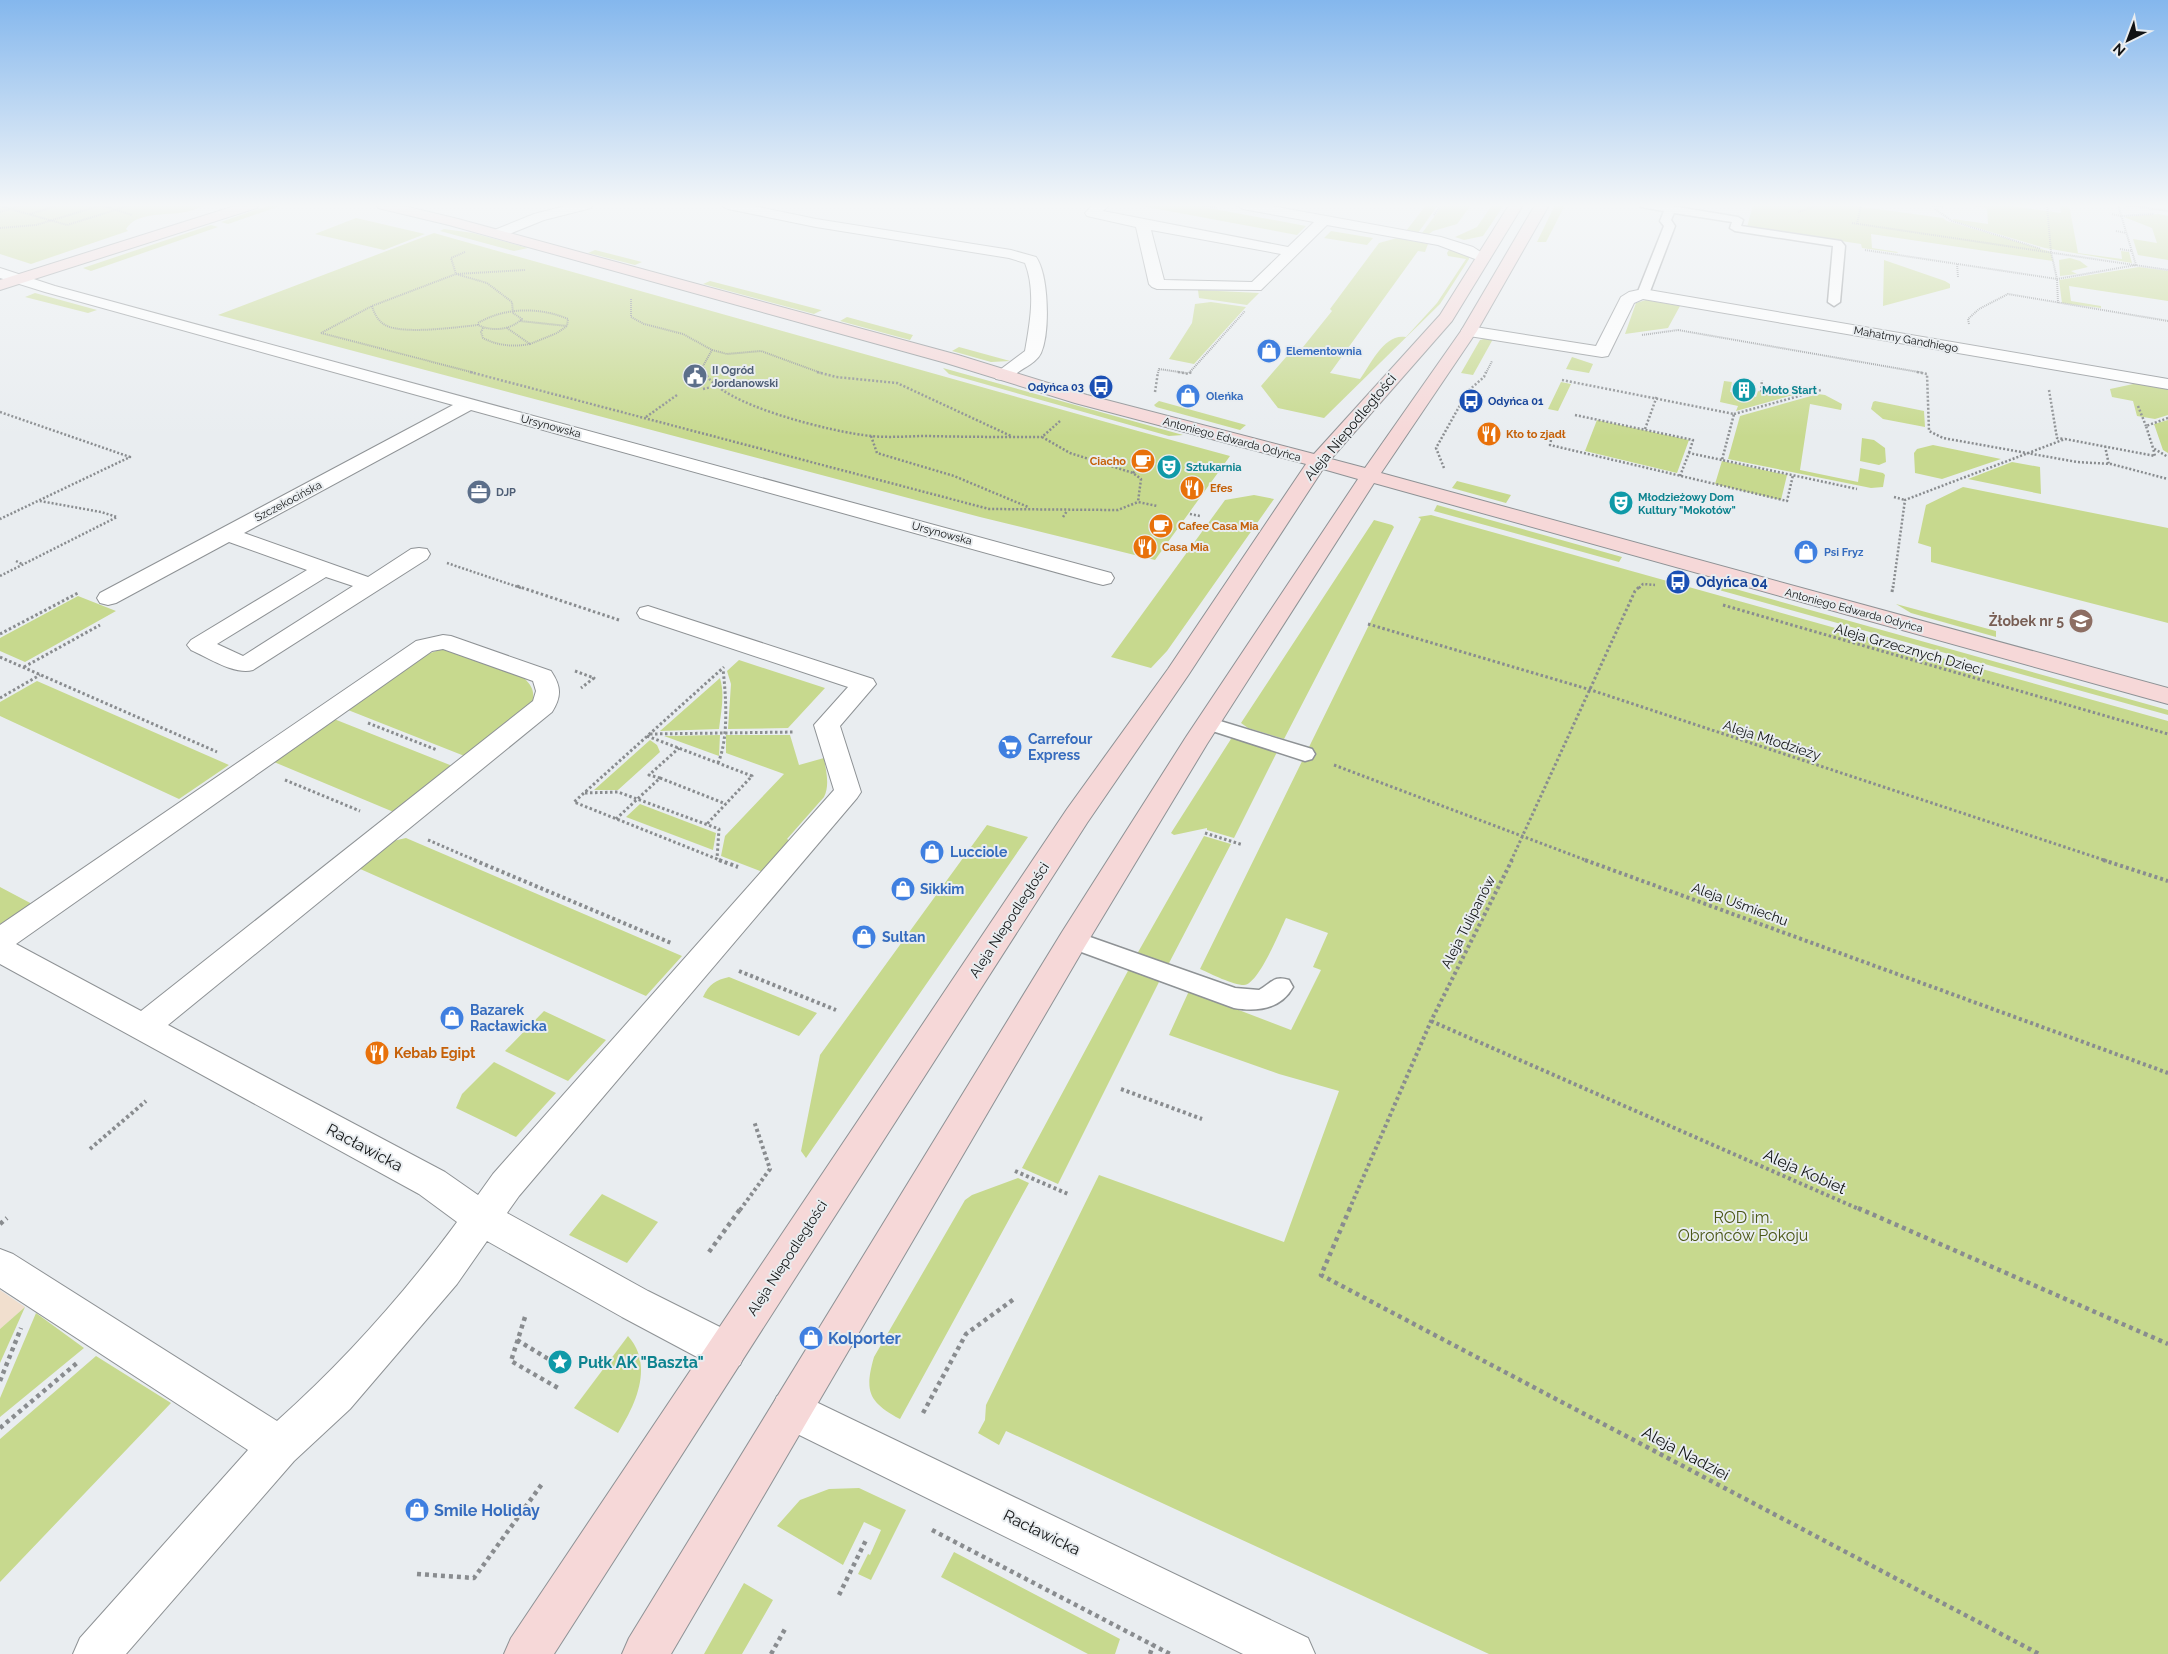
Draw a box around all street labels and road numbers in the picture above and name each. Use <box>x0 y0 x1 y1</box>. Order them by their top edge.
street label: Mahatmy Gandhiego <box>1853 324 1960 355</box>
street label: Aleja Niepodległości <box>1301 370 1399 484</box>
street label: Ursynowska <box>519 412 582 441</box>
street label: Antoniego Edwarda Odyńca <box>1161 415 1302 464</box>
street label: Szczekocińska <box>253 478 324 525</box>
street label: Ursynowska <box>910 519 973 548</box>
street label: Antoniego Edwarda Odyńca <box>1783 586 1924 635</box>
street label: Aleja Grzecznych Dzieci <box>1833 620 1985 678</box>
street label: Aleja Młodzieży <box>1721 717 1823 763</box>
street label: Aleja Niepodległości <box>966 859 1052 981</box>
street label: Aleja Tulipanów <box>1438 872 1499 971</box>
street label: Aleja Uśmiechu <box>1690 879 1790 929</box>
street label: Racławicka <box>323 1119 406 1175</box>
street label: Aleja Kobiet <box>1761 1145 1850 1198</box>
street label: Aleja Niepodległości <box>744 1197 830 1319</box>
street label: Aleja Nadziei <box>1639 1422 1733 1484</box>
street label: Racławicka <box>1000 1506 1083 1559</box>

